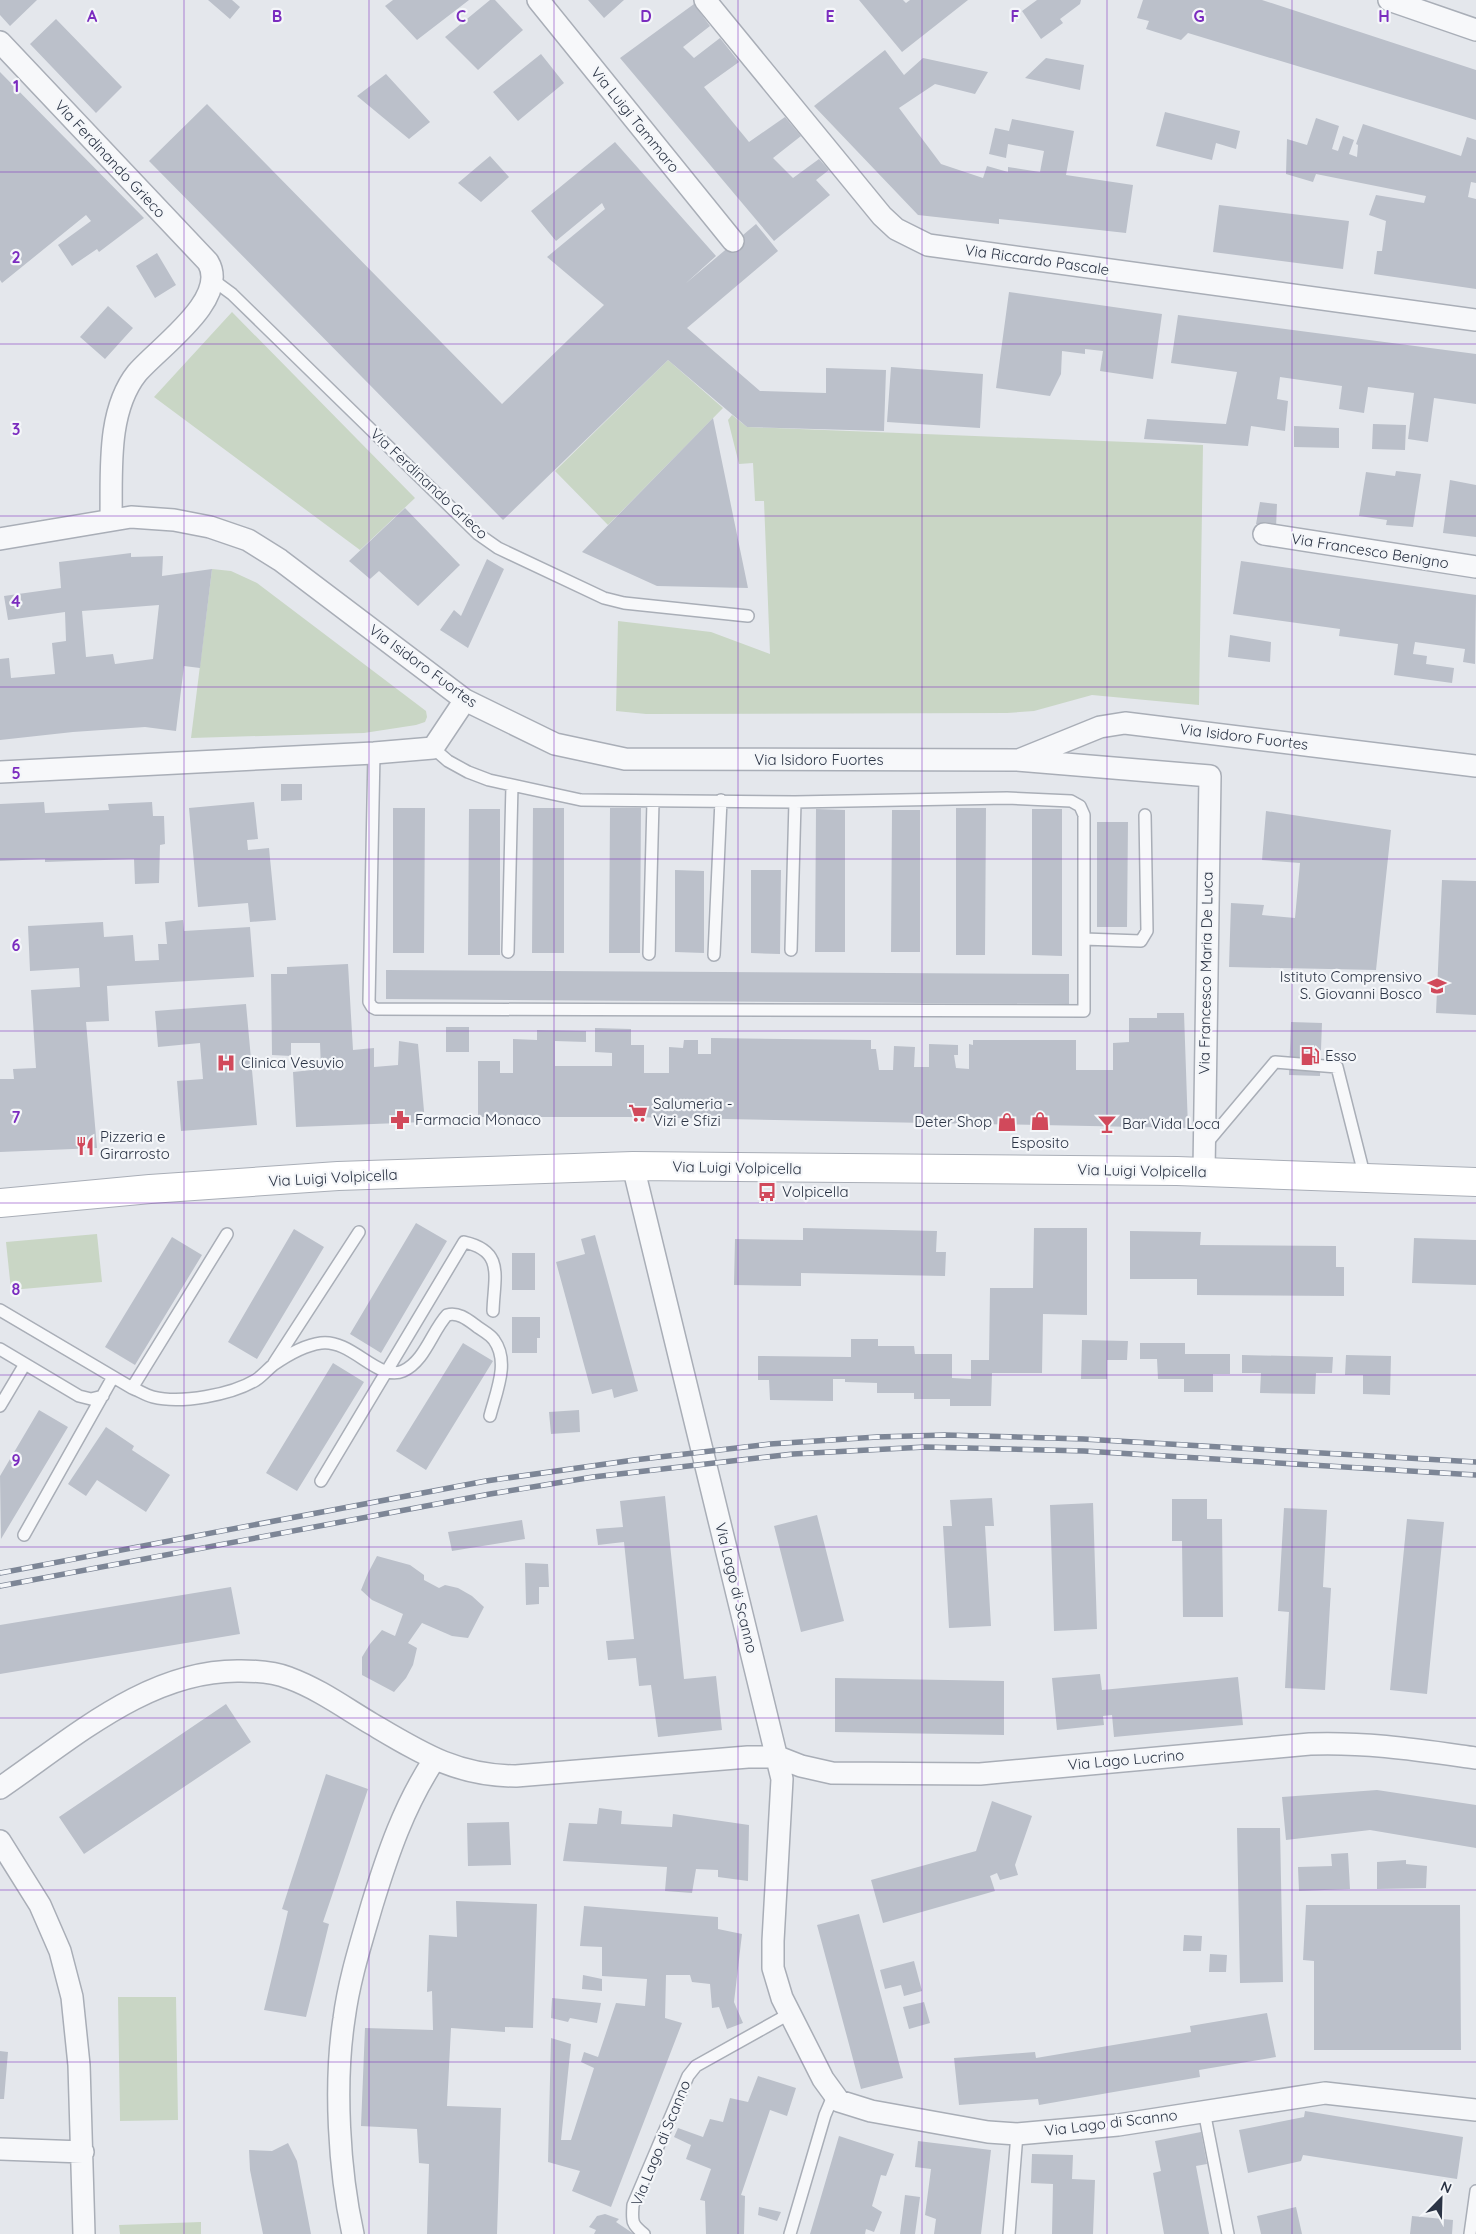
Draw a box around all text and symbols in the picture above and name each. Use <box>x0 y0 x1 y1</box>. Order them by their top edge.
text: A <box>87 6 98 26</box>
text: B <box>272 6 282 26</box>
text: C <box>456 6 466 26</box>
text: D <box>640 6 652 26</box>
text: E <box>825 6 835 26</box>
text: F <box>1011 6 1020 26</box>
text: G <box>1193 6 1205 26</box>
text: H <box>1378 6 1390 26</box>
street label: Via Luigi Tammaro <box>587 63 684 176</box>
text: 1 <box>13 76 19 96</box>
street label: Via Ferdinando Grieco <box>51 96 170 222</box>
street label: Via Riccardo Pascale <box>964 240 1110 279</box>
text: 2 <box>11 247 21 267</box>
text: 3 <box>12 419 20 439</box>
street label: Via Ferdinando Grieco <box>366 424 492 543</box>
street label: Via Francesco Benigno <box>1290 529 1450 572</box>
text: 4 <box>11 591 21 611</box>
street label: Via Isidoro Fuortes <box>365 620 481 711</box>
street label: Via Isidoro Fuortes <box>1179 719 1309 754</box>
street label: Via Isidoro Fuortes <box>754 750 884 769</box>
text: 5 <box>11 763 21 783</box>
street label: Via Francesco Maria De Luca <box>1194 871 1217 1075</box>
text: 6 <box>12 935 21 955</box>
place label: Istituto Comprensivo S. Giovanni Bosco <box>1280 967 1422 1003</box>
school or university icon: Istituto Comprensivo S. Giovanni Bosco <box>1426 975 1448 997</box>
fuel station icon: Esso <box>1299 1045 1321 1067</box>
place label: Esso <box>1325 1046 1357 1065</box>
hospital icon: Clinica Vesuvio <box>215 1052 237 1074</box>
place label: Clinica Vesuvio <box>241 1053 344 1072</box>
place label: Salumeria - Vizi e Sfizi <box>653 1094 733 1130</box>
supermarket icon: Salumeria - Vizi e Sfizi <box>627 1102 649 1124</box>
text: 7 <box>12 1107 21 1127</box>
pharmacy icon: Farmacia Monaco <box>389 1109 411 1131</box>
place label: Farmacia Monaco <box>415 1110 541 1129</box>
shop icon: Esposito <box>1029 1110 1051 1132</box>
shop icon: Deter Shop <box>996 1111 1018 1133</box>
place label: Deter Shop <box>914 1112 992 1131</box>
bar icon: Bar Vida Loca <box>1096 1113 1118 1135</box>
place label: Bar Vida Loca <box>1122 1114 1220 1133</box>
place label: Pizzeria e Girarrosto <box>100 1127 170 1163</box>
place label: Esposito <box>1011 1133 1069 1152</box>
restaurant icon: Pizzeria e Girarrosto <box>74 1135 96 1157</box>
street label: Via Luigi Volpicella <box>672 1157 802 1178</box>
street label: Via Luigi Volpicella <box>1077 1160 1207 1181</box>
street label: Via Luigi Volpicella <box>268 1165 398 1190</box>
bus stop icon: Volpicella <box>756 1181 778 1203</box>
place label: Volpicella <box>782 1182 849 1201</box>
text: 8 <box>12 1279 21 1299</box>
text: 9 <box>11 1450 21 1470</box>
street label: Via Lago di Scanno <box>711 1521 762 1655</box>
street label: Via Lago Lucrino <box>1067 1745 1185 1774</box>
street label: Via Lago di Scanno <box>627 2077 694 2208</box>
street label: Via Lago di Scanno <box>1043 2105 1178 2140</box>
north arrow <box>1416 2174 1466 2224</box>
text: N <box>1438 2177 1454 2197</box>

